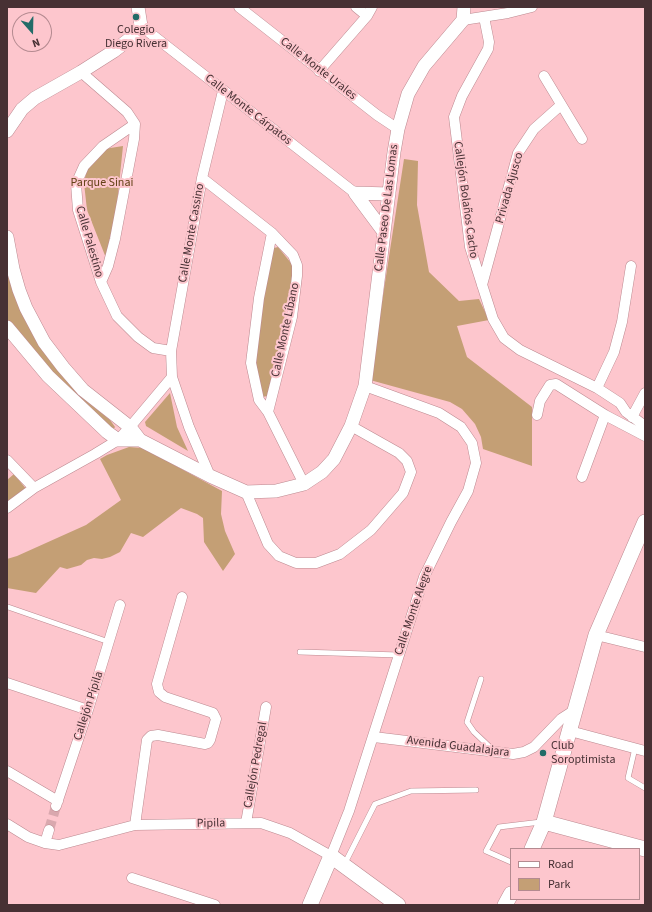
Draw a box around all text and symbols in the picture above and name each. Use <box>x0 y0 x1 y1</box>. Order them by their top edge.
north arrow <box>12 12 52 52</box>
marker: Colegio Diego Rivera <box>131 12 141 22</box>
place label: Colegio Diego Rivera <box>105 23 167 51</box>
text: N <box>30 35 42 51</box>
street label: Calle Monte Urales <box>277 35 359 103</box>
street label: Calle Monte Cárpatos <box>202 72 294 148</box>
street label: Callejón Bolaños Cacho <box>450 141 480 259</box>
street label: Calle Paseo De Las Lomas <box>372 144 402 272</box>
street label: Privada Ajusco <box>493 151 527 225</box>
park label: Parque Sinai <box>71 176 133 190</box>
street label: Calle Monte Cassino <box>176 182 208 284</box>
street label: Calle Palestino <box>72 205 106 279</box>
street label: Calle Monte Líbano <box>269 282 303 378</box>
street label: Calle Monte Alegre <box>392 565 436 657</box>
street label: Callejón Pípila <box>71 670 107 742</box>
street label: Callejón Pedregal <box>241 721 271 809</box>
street label: Avenida Guadalajara <box>406 734 510 760</box>
place label: Club Soroptimista <box>551 739 615 767</box>
marker: Club Soroptimista <box>538 748 548 758</box>
street label: Pipila <box>197 817 225 831</box>
legend <box>510 848 640 900</box>
text: Road <box>548 856 574 873</box>
text: Park <box>548 876 570 893</box>

